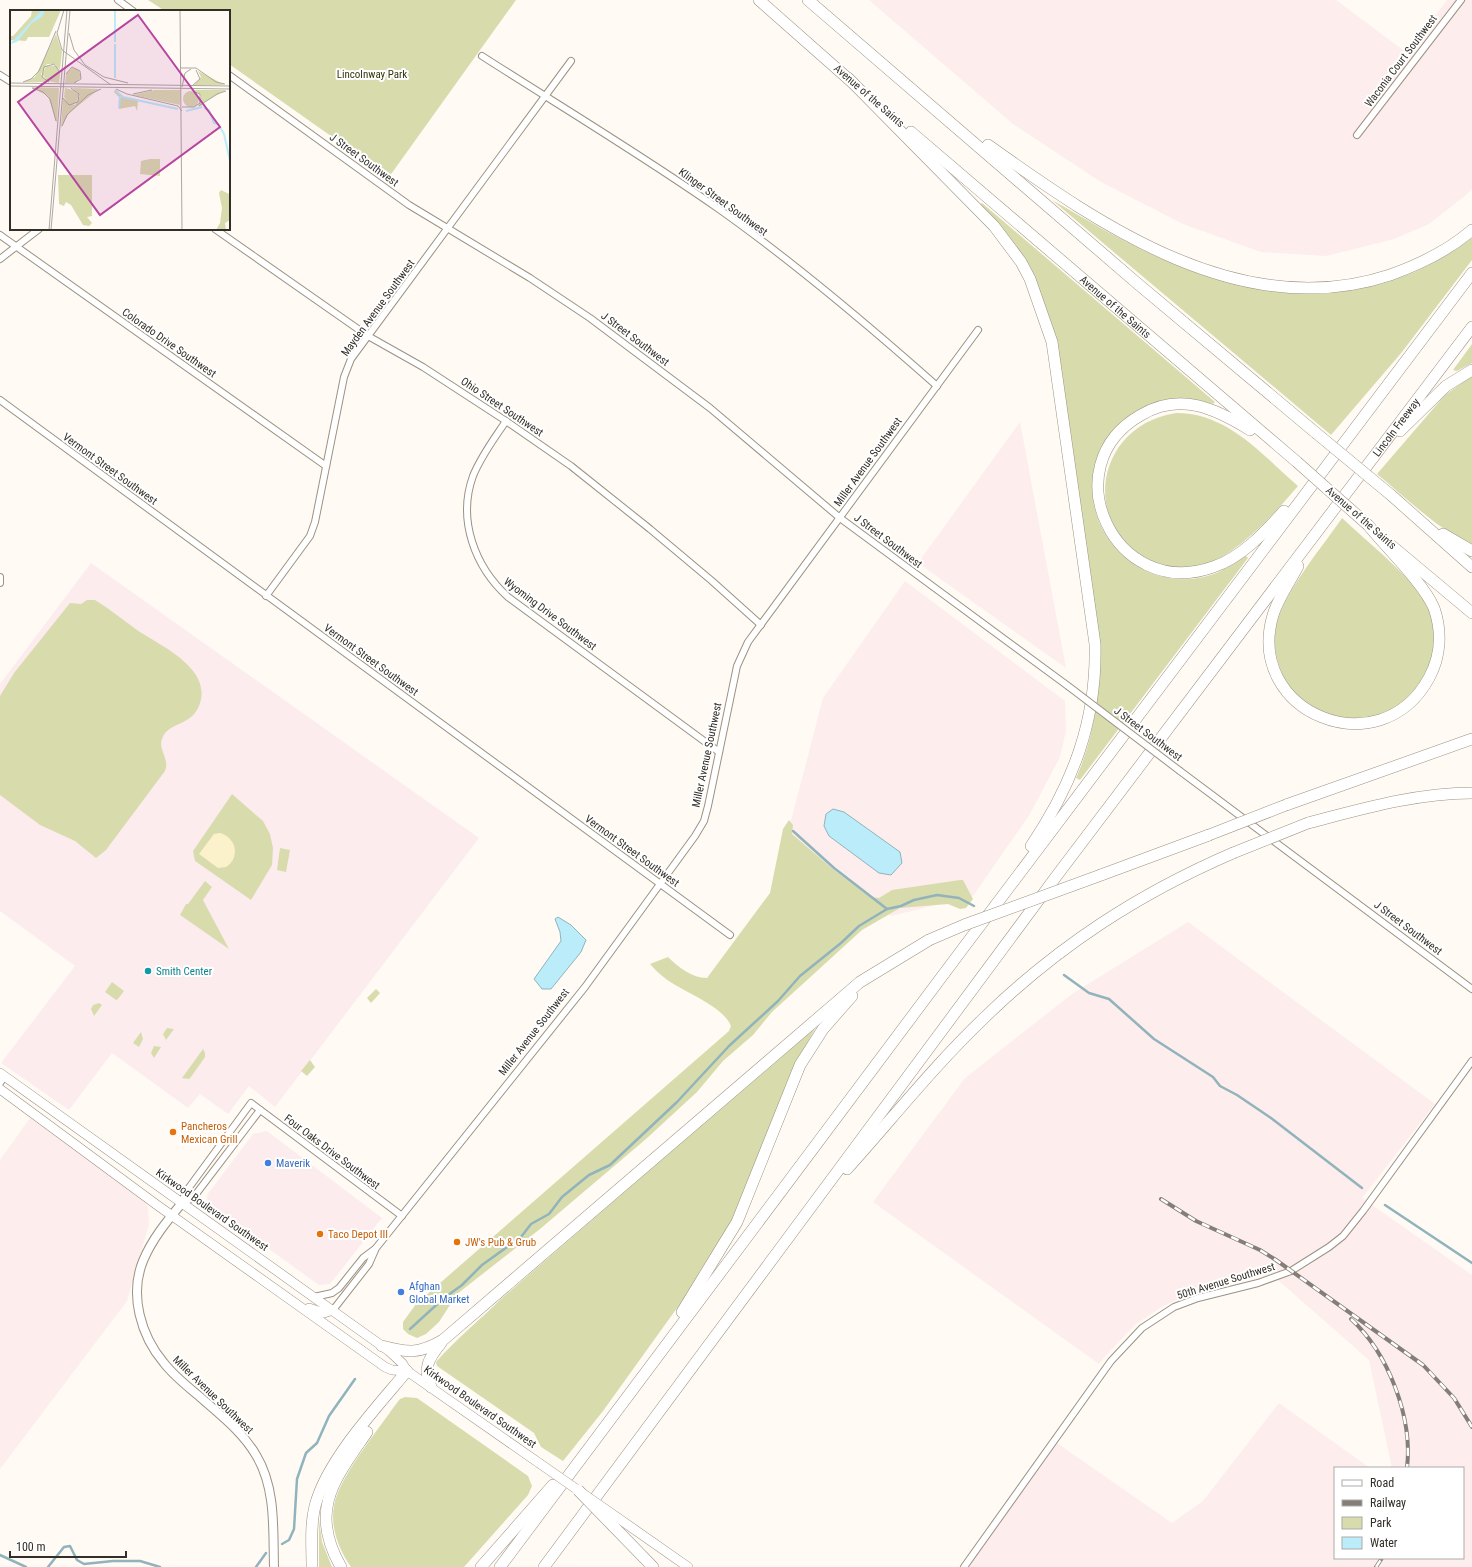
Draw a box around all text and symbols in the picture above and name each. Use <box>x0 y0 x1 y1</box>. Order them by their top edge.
inset map <box>10 10 230 230</box>
street label: Waconia Court Southwest <box>1362 12 1440 110</box>
street label: Avenue of the Saints <box>831 62 907 130</box>
park label: Lincolnway Park <box>337 68 407 81</box>
street label: J Street Southwest <box>327 131 401 189</box>
street label: Klinger Street Southwest <box>676 165 770 239</box>
street label: Mayden Avenue Southwest <box>339 257 417 359</box>
street label: Avenue of the Saints <box>1077 273 1154 341</box>
street label: Colorado Drive Southwest <box>119 306 219 380</box>
street label: J Street Southwest <box>598 309 672 369</box>
street label: Ohio Street Southwest <box>458 375 546 439</box>
street label: Lincoln Freeway <box>1370 395 1423 459</box>
street label: Miller Avenue Southwest <box>831 415 905 509</box>
street label: Vermont Street Southwest <box>60 430 160 508</box>
street label: Avenue of the Saints <box>1323 484 1399 552</box>
street label: J Street Southwest <box>851 511 925 571</box>
street label: Wyoming Drive Southwest <box>501 575 599 653</box>
street label: Vermont Street Southwest <box>321 621 421 699</box>
street label: Miller Avenue Southwest <box>690 701 724 809</box>
street label: J Street Southwest <box>1111 704 1185 764</box>
street label: Vermont Street Southwest <box>582 812 682 890</box>
street label: J Street Southwest <box>1371 898 1445 958</box>
place label: Smith Center <box>156 965 213 978</box>
marker: Smith Center <box>143 966 153 976</box>
street label: Miller Avenue Southwest <box>496 986 572 1078</box>
street label: Four Oaks Drive Southwest <box>282 1112 382 1192</box>
place label: Pancheros Mexican Grill <box>181 1120 237 1146</box>
marker: Pancheros Mexican Grill <box>168 1127 178 1137</box>
place label: Maverik <box>276 1157 310 1170</box>
marker: Maverik <box>263 1158 273 1168</box>
street label: Kirkwood Boulevard Southwest <box>153 1166 271 1254</box>
place label: Taco Depot III <box>328 1228 388 1241</box>
marker: Taco Depot III <box>315 1229 325 1239</box>
place label: JW's Pub & Grub <box>465 1236 536 1249</box>
marker: JW's Pub & Grub <box>452 1237 462 1247</box>
street label: 50th Avenue Southwest <box>1175 1260 1277 1302</box>
place label: Afghan Global Market <box>409 1280 469 1306</box>
marker: Afghan Global Market <box>396 1287 406 1297</box>
street label: Miller Avenue Southwest <box>170 1353 256 1437</box>
street label: Kirkwood Boulevard Southwest <box>421 1363 539 1451</box>
legend <box>1334 1467 1464 1559</box>
text: Road <box>1370 1476 1394 1490</box>
text: Railway <box>1370 1496 1406 1510</box>
text: Park <box>1370 1516 1392 1530</box>
scale bar <box>10 1533 126 1559</box>
text: Water <box>1370 1536 1398 1550</box>
text: 100 m <box>16 1540 46 1554</box>

